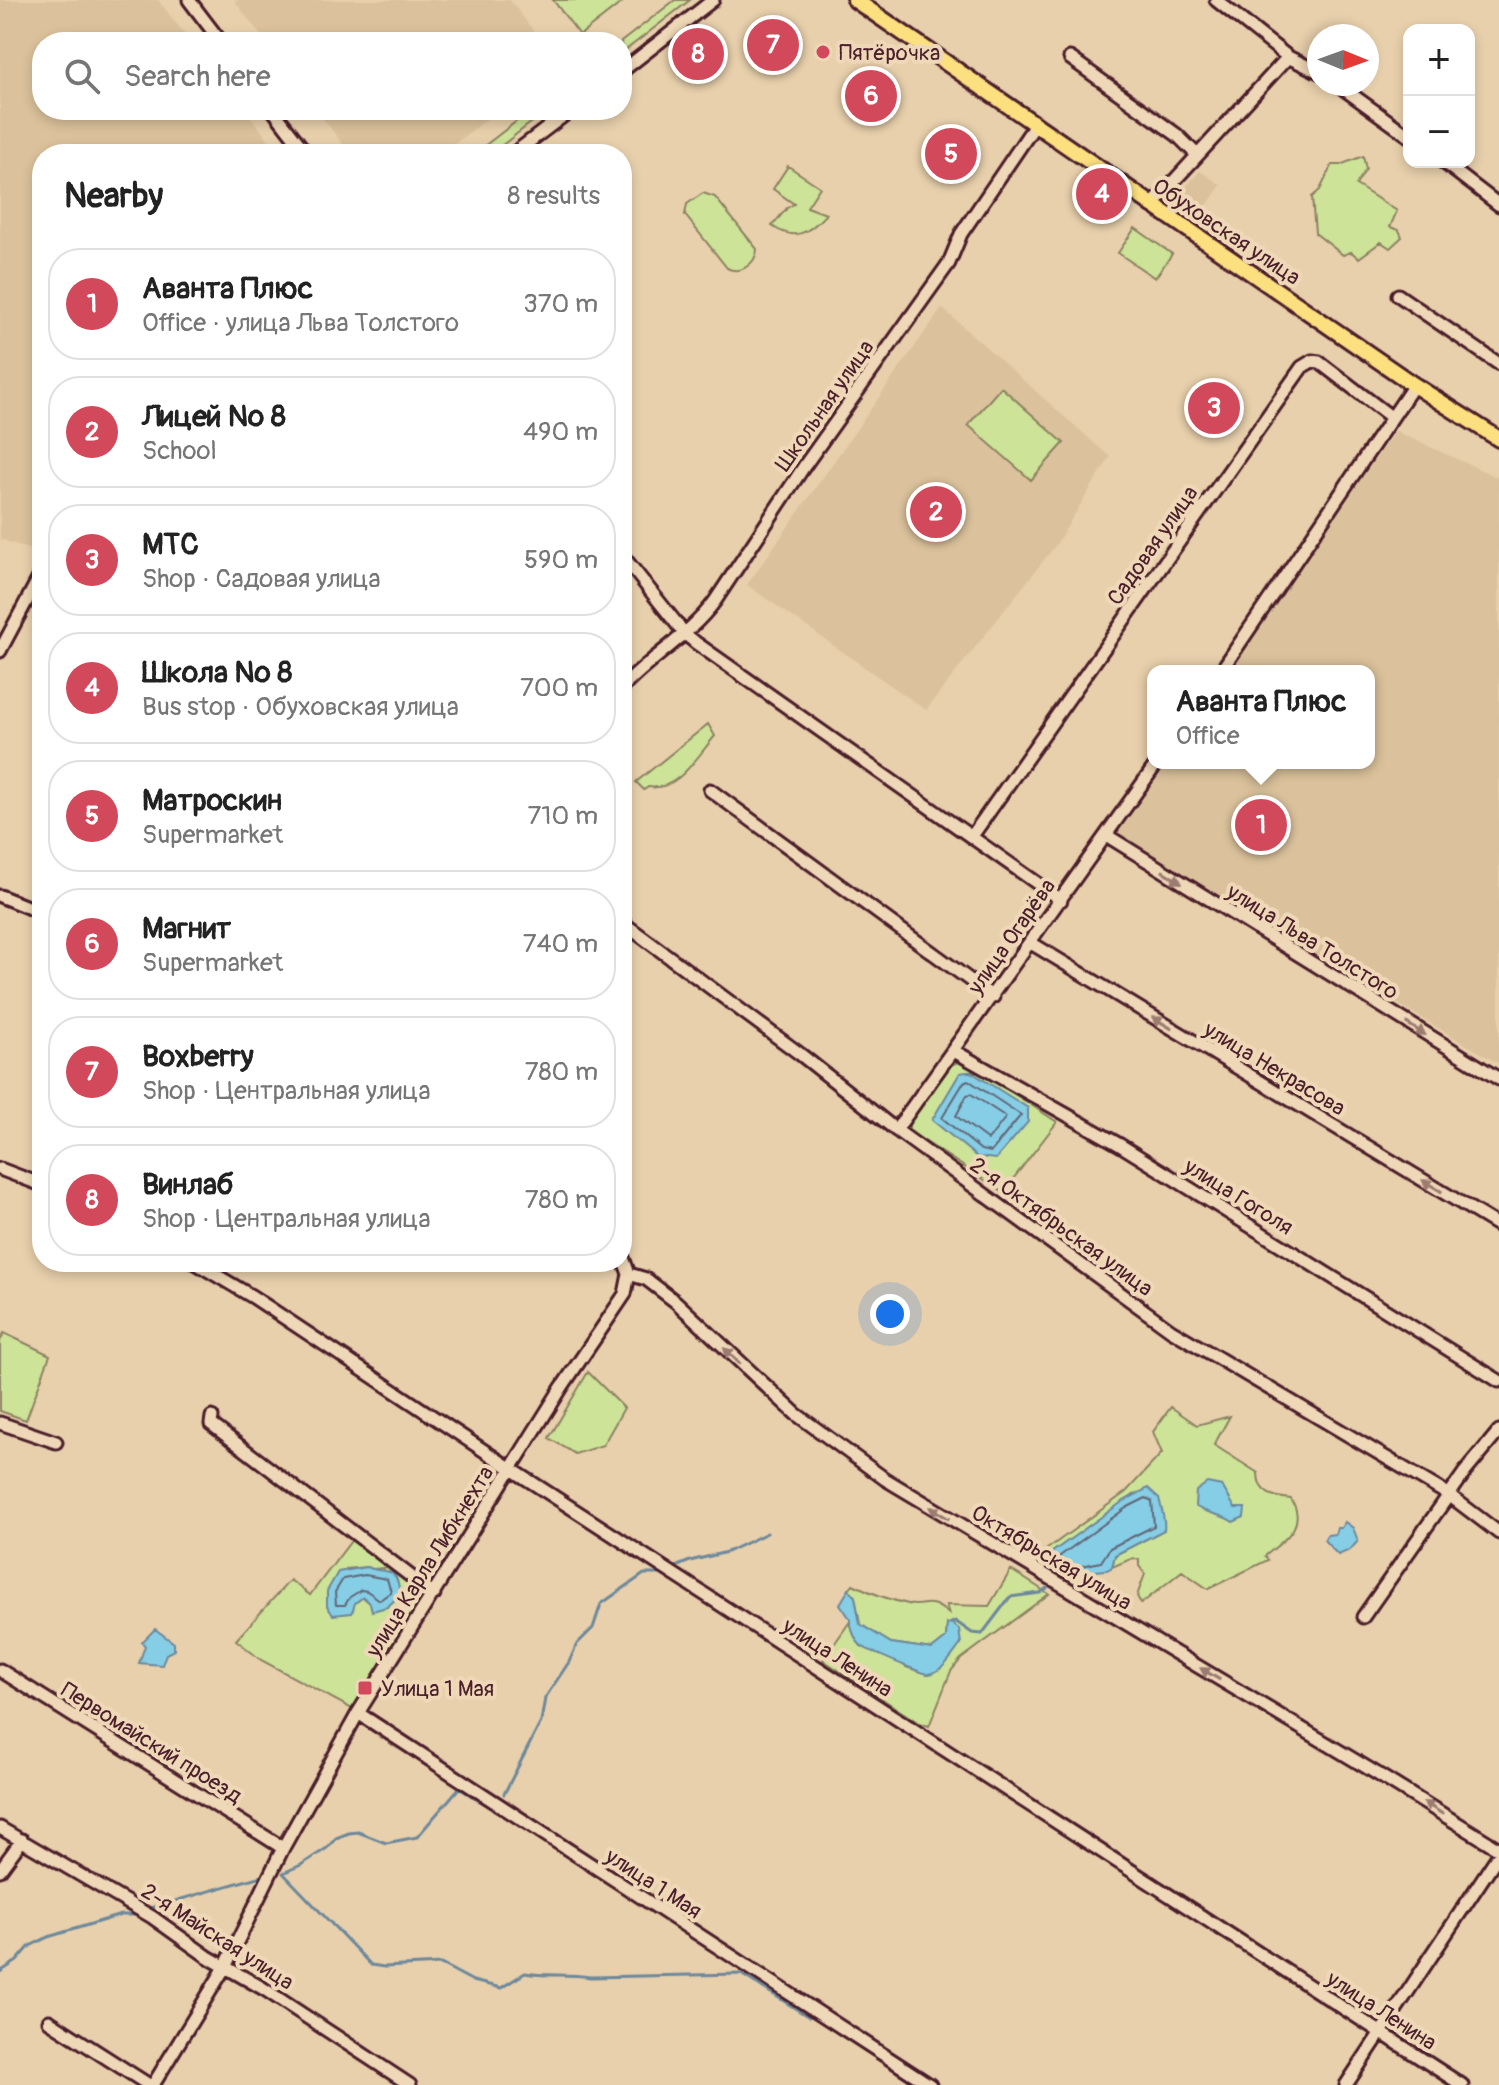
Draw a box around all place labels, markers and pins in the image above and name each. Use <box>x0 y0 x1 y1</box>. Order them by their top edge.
pin: 7 <box>747 15 799 75</box>
pin: 8 <box>672 24 724 84</box>
place label: Пятёрочка <box>839 39 940 67</box>
marker: Пятёрочка <box>814 43 832 61</box>
pin: 6 <box>845 66 897 126</box>
pin: 5 <box>925 124 977 184</box>
pin: 4 <box>1076 164 1128 224</box>
pin: 3 <box>1188 378 1240 438</box>
pin: 2 <box>910 482 962 542</box>
pin: 1 <box>1235 795 1287 855</box>
place label: Улица 1 Мая <box>381 1675 494 1703</box>
marker: Улица 1 Мая <box>356 1679 374 1697</box>

